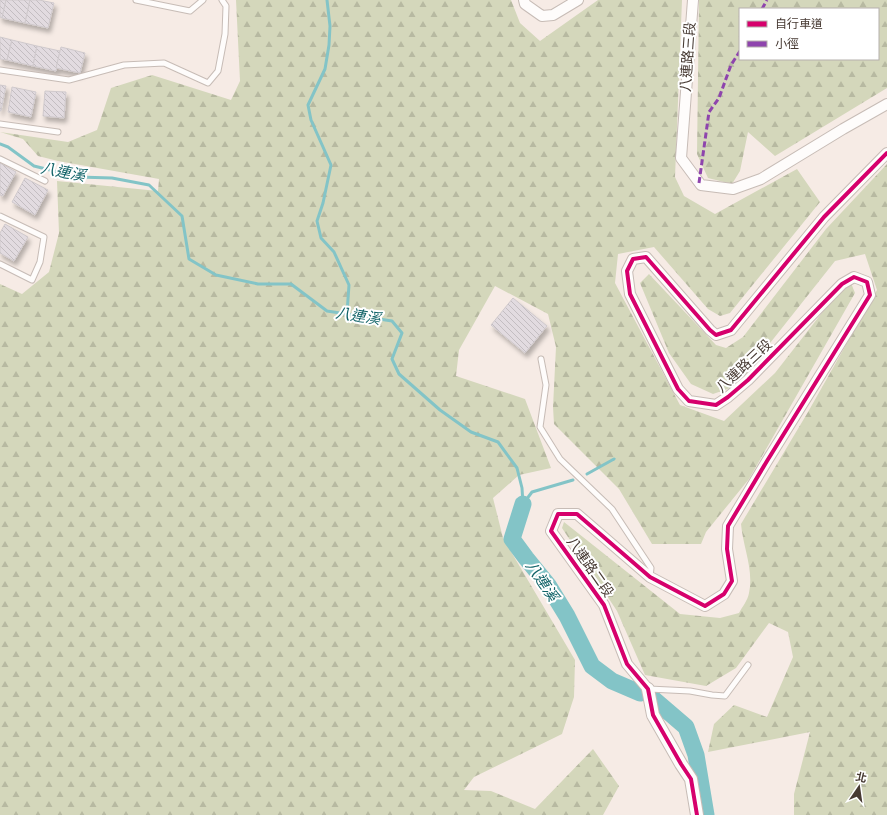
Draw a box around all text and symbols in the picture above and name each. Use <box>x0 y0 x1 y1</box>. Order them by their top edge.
legend <box>739 8 879 60</box>
text: 自行車道 <box>775 17 823 31</box>
street label: 八連路三段 <box>677 21 699 93</box>
text: 小徑 <box>775 37 799 51</box>
water label: 八連溪 <box>39 159 89 186</box>
water label: 八連溪 <box>334 304 384 329</box>
street label: 八連路三段 <box>713 336 775 396</box>
street label: 八連路二段 <box>563 533 617 601</box>
water label: 八連溪 <box>522 557 563 606</box>
north arrow <box>839 767 879 807</box>
text: 北 <box>854 770 868 785</box>

